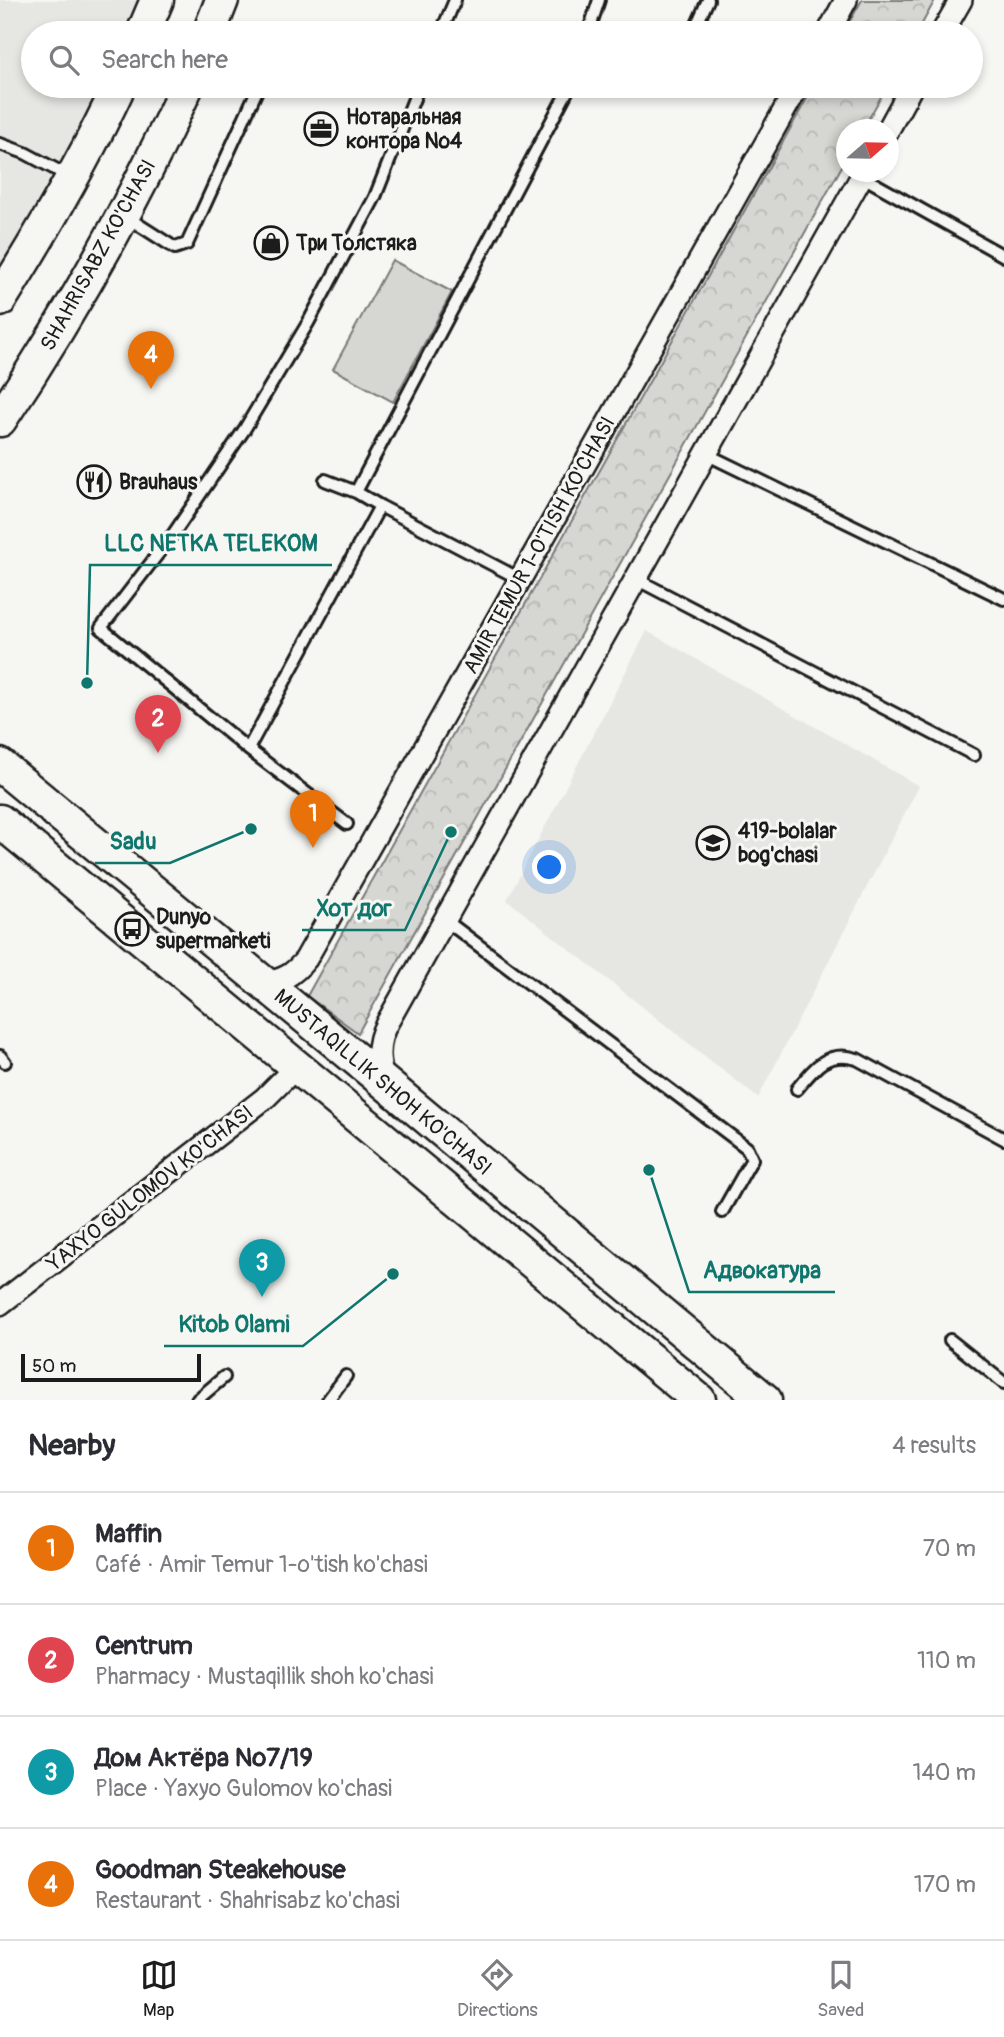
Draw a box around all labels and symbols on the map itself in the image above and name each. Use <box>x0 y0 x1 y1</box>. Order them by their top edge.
place label: Нотаральная контора №4 <box>346 104 463 155</box>
office icon: Нотаральная контора №4 <box>302 110 340 148</box>
north arrow <box>836 119 899 182</box>
street label: SHAHRISABZ KO'CHASI <box>35 155 162 356</box>
shop icon: Три Толстяка <box>252 224 290 262</box>
place label: Три Толстяка <box>295 230 417 257</box>
pin: 4 <box>128 331 174 389</box>
street label: AMIR TEMUR 1-O'TISH KO'CHASI <box>457 412 622 679</box>
restaurant icon: Brauhaus <box>75 463 113 501</box>
place label: Brauhaus <box>119 469 198 496</box>
callout: LLC NETKA TELEKOM <box>90 521 332 565</box>
text: LLC NETKA TELEKOM <box>104 529 318 558</box>
pin: 2 <box>135 695 181 753</box>
pin: 1 <box>290 790 336 848</box>
place label: 419-bolalar bog'chasi <box>738 818 837 869</box>
callout: Sadu <box>95 819 170 863</box>
school or university icon: 419-bolalar bog'chasi <box>694 824 732 862</box>
text: Sadu <box>110 827 156 856</box>
your location <box>532 850 566 884</box>
callout: Хот дог <box>302 886 405 930</box>
text: Хот дог <box>316 894 393 923</box>
place label: Dunyo supermarketi <box>156 904 271 955</box>
bus stop icon: Dunyo supermarketi <box>113 910 151 948</box>
street label: MUSTAQILLIK SHOH KO'CHASI <box>268 983 497 1182</box>
street label: YAXYO GULOMOV KO'CHASI <box>41 1099 259 1278</box>
pin: 3 <box>239 1239 285 1297</box>
callout: Адвокатура <box>689 1248 835 1292</box>
text: Адвокатура <box>703 1256 821 1285</box>
callout: Kitob Olami <box>164 1302 303 1346</box>
text: Kitob Olami <box>178 1310 290 1339</box>
scale bar <box>21 1351 201 1383</box>

